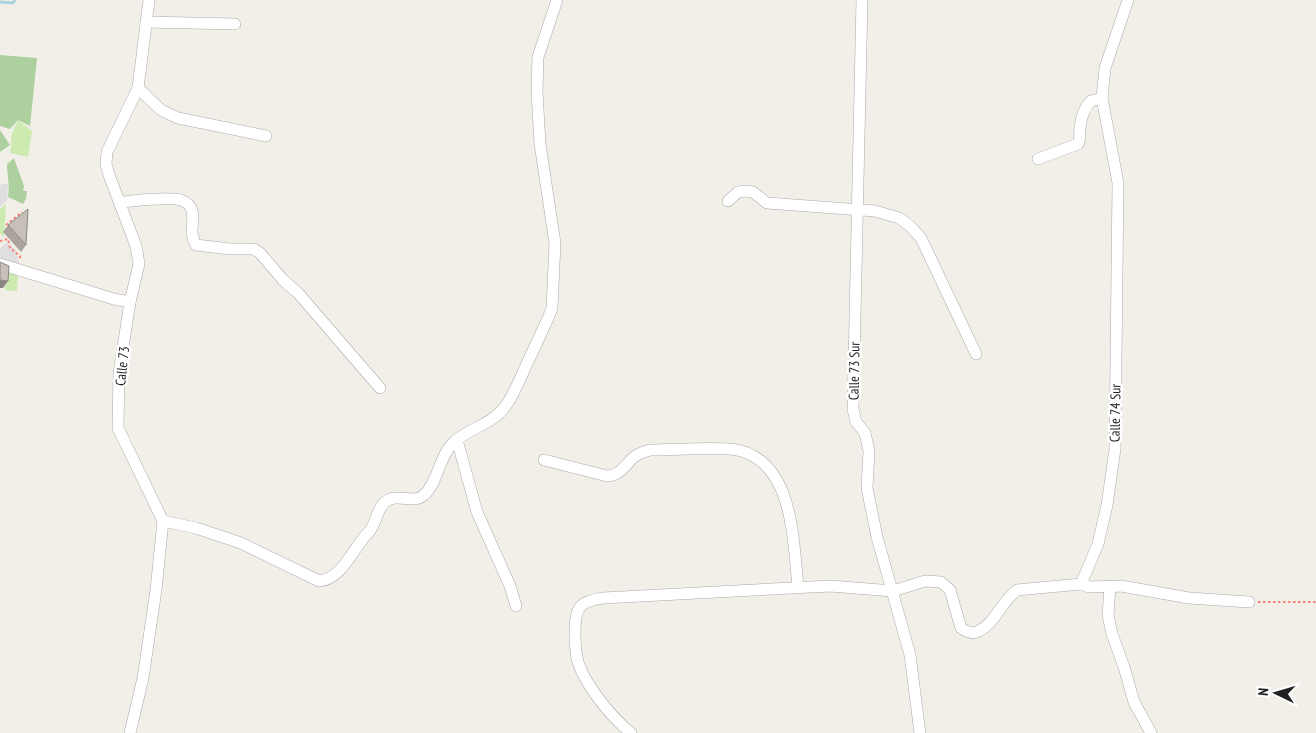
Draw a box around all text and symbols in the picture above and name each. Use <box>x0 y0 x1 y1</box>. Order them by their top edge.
street label: Calle 73 Sur <box>844 341 864 400</box>
street label: Calle 73 <box>111 345 133 387</box>
street label: Calle 74 Sur <box>1105 383 1125 442</box>
north arrow <box>1251 668 1301 718</box>
text: N <box>1254 687 1272 696</box>

